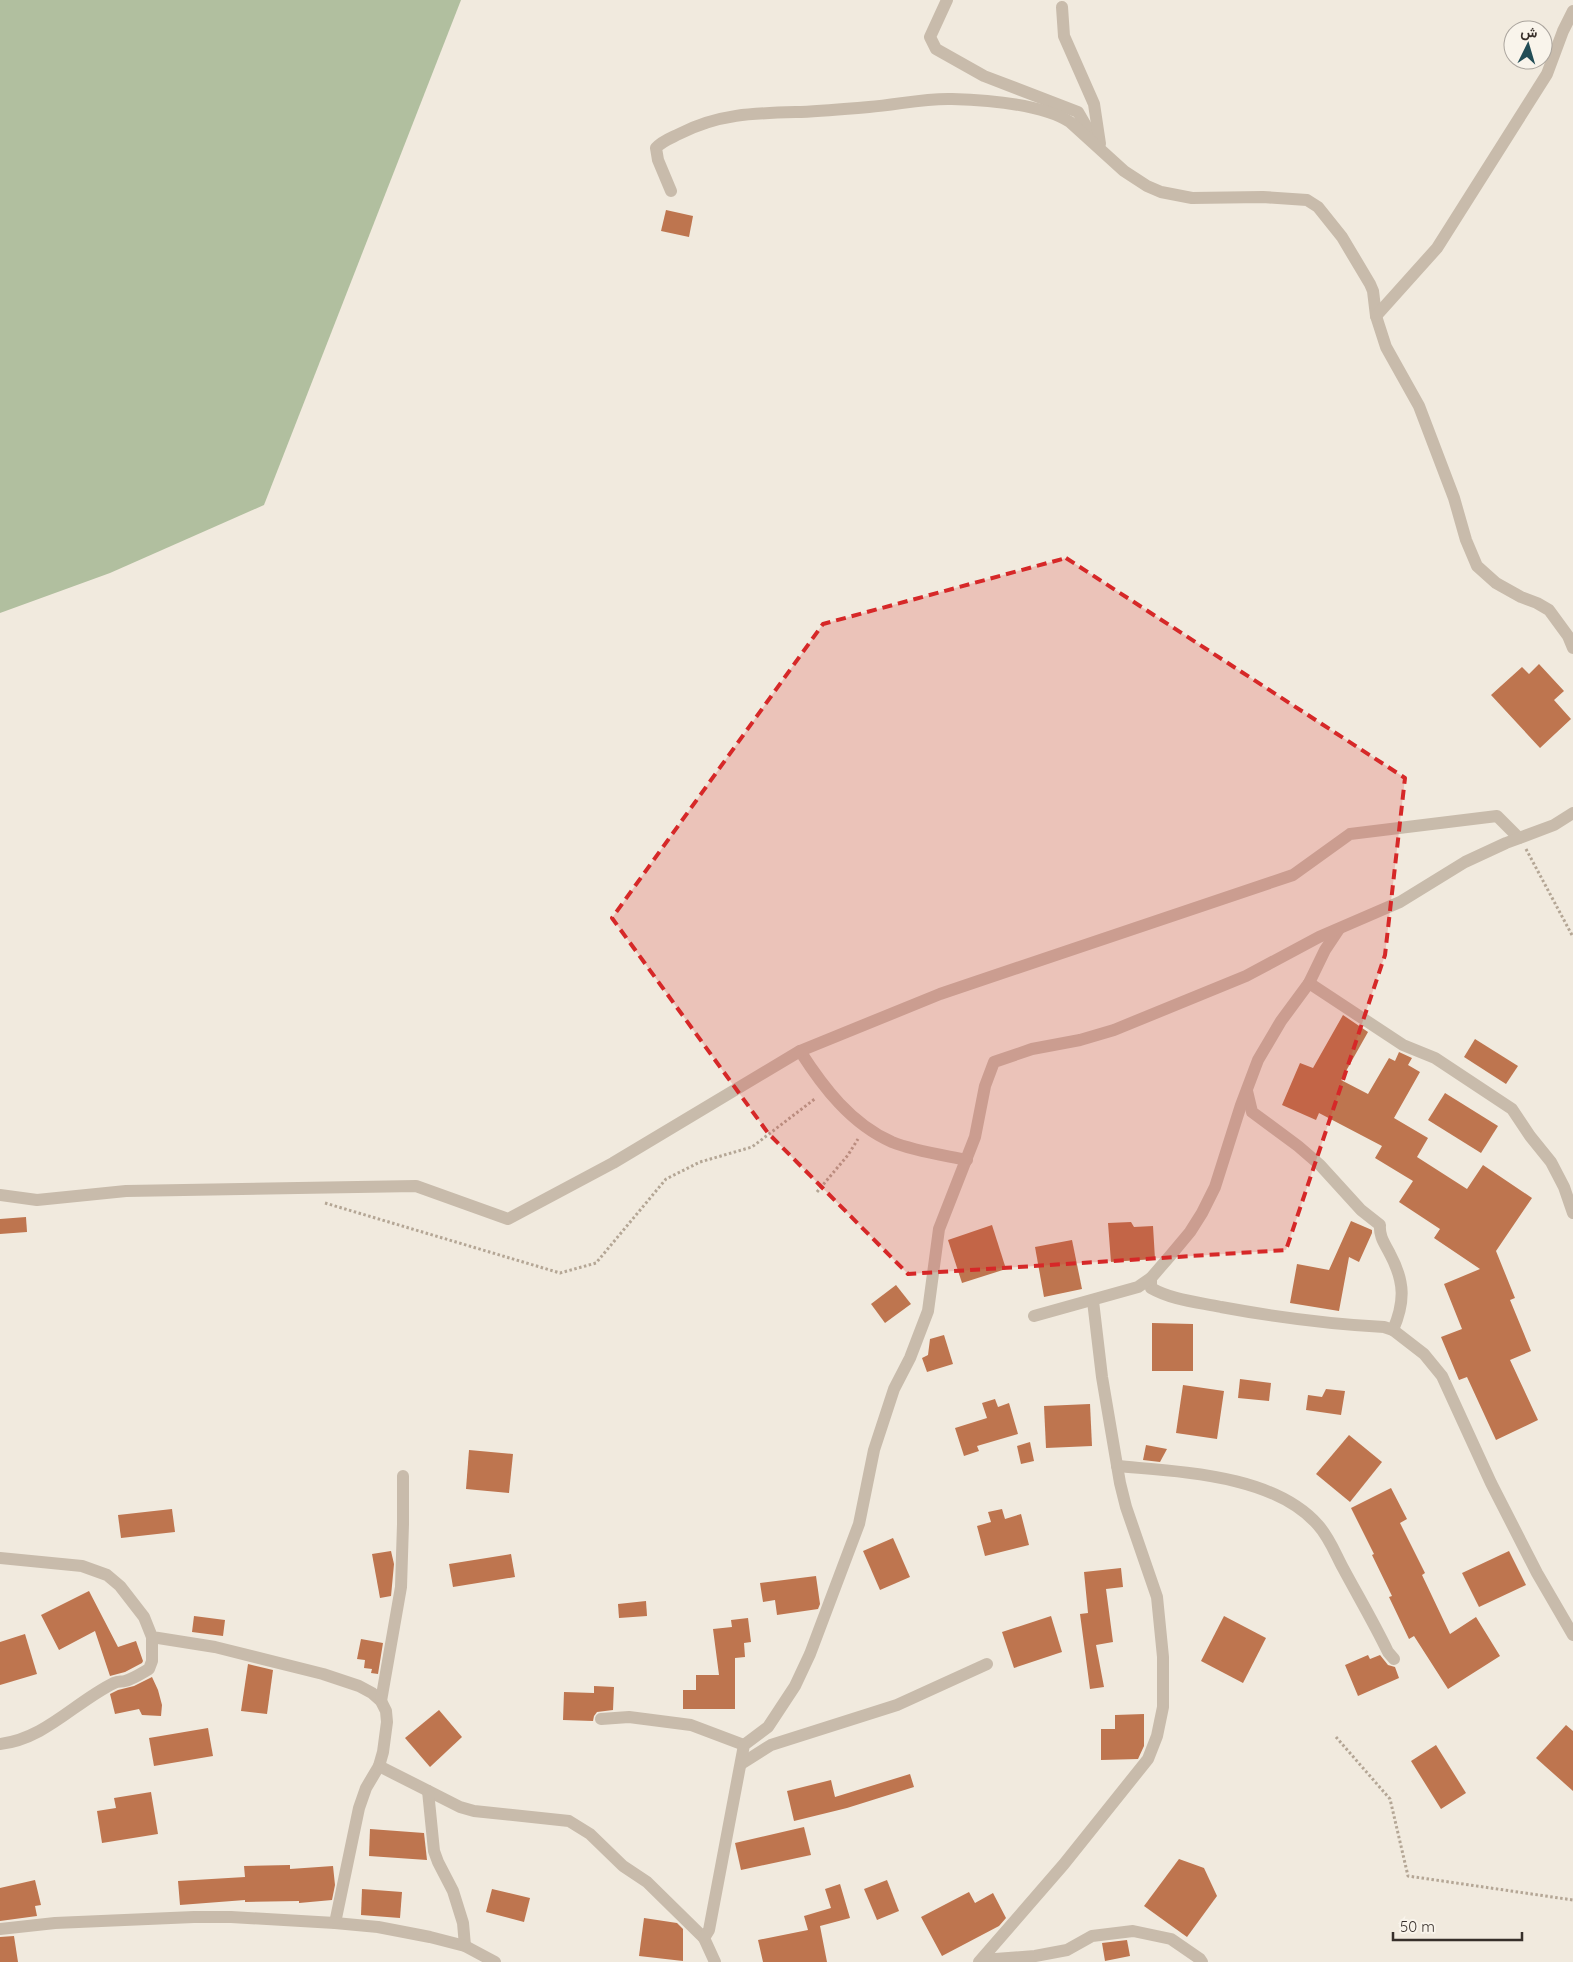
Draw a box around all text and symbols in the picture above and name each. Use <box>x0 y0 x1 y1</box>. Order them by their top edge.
north arrow <box>1503 20 1553 70</box>
text: ش <box>1520 22 1538 42</box>
scale bar <box>1393 1910 1522 1942</box>
text: 50 m <box>1400 1917 1435 1936</box>

